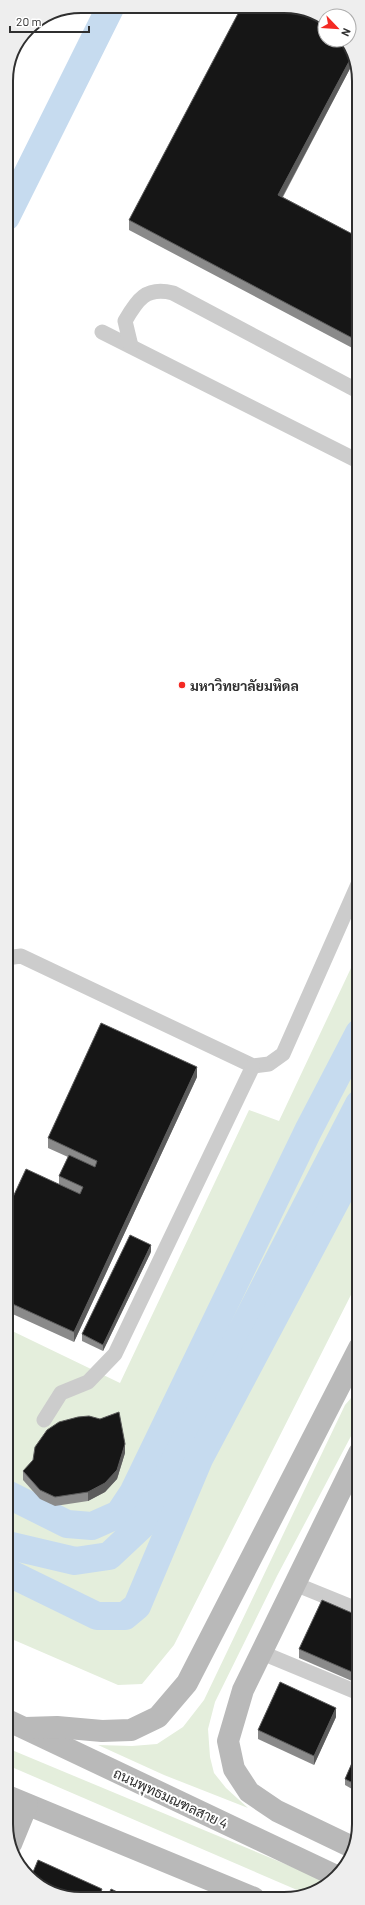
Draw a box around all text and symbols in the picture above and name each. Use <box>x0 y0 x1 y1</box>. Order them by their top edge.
scale bar <box>10 8 89 34</box>
north arrow <box>317 8 357 48</box>
text: 20 m <box>16 14 42 28</box>
text: N <box>339 26 354 39</box>
place label: มหาวิทยาลัยมหิดล <box>190 677 299 694</box>
marker: มหาวิทยาลัยมหิดล <box>177 680 187 690</box>
street label: ถนนพุทธมณฑลสาย 4 <box>110 1764 231 1834</box>

